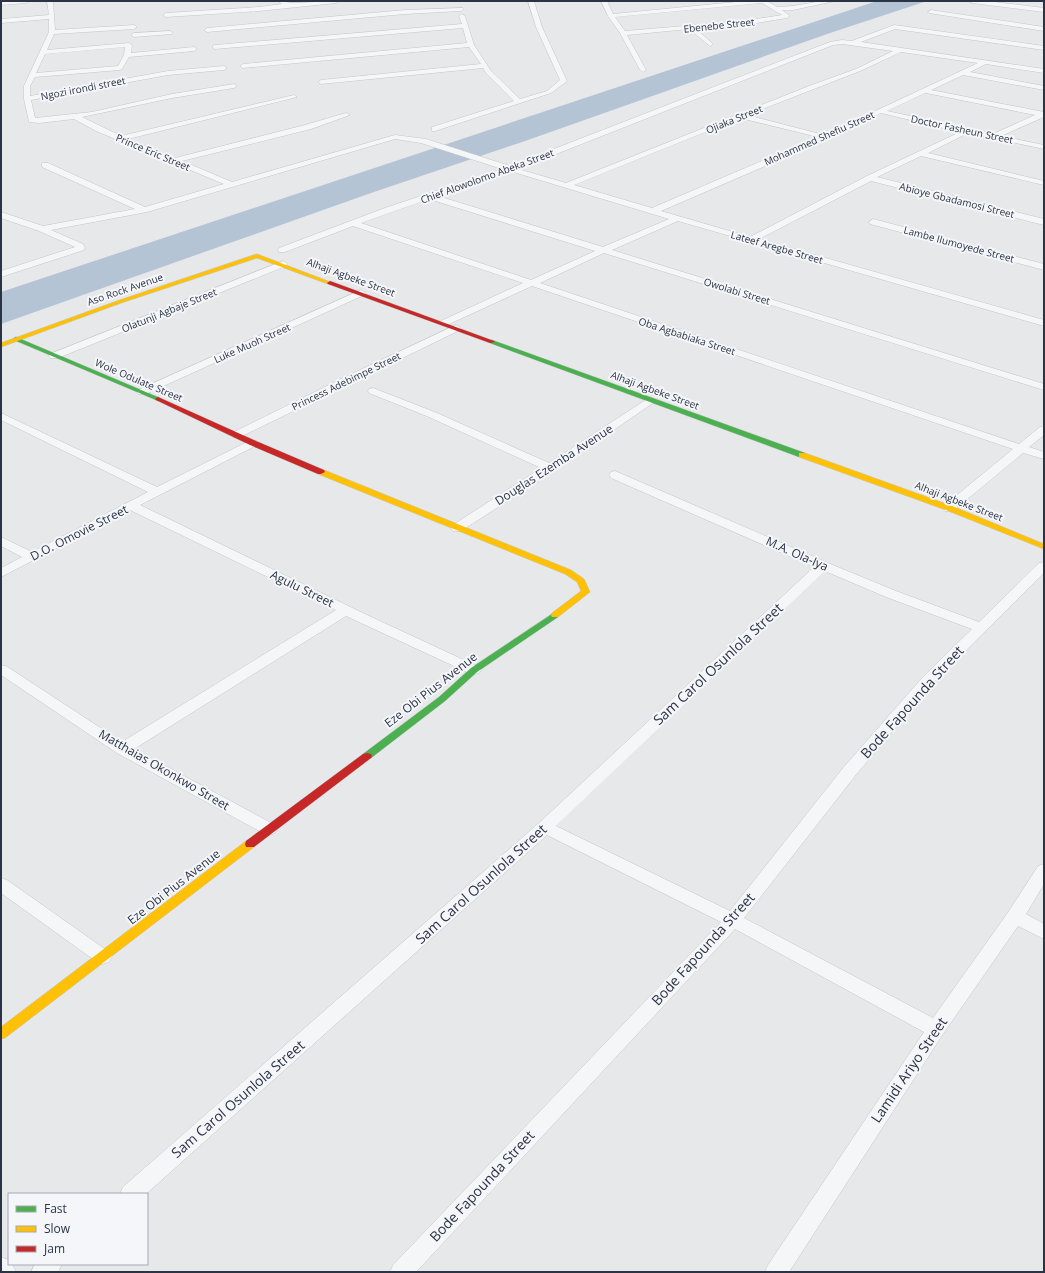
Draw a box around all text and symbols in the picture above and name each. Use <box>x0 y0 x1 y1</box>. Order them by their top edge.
street label: Ebenebe Street <box>683 14 756 36</box>
street label: Ngozi irondi street <box>39 73 127 103</box>
street label: Ojiaka Street <box>704 101 765 137</box>
street label: Mohammed Shefiu Street <box>762 107 877 169</box>
street label: Doctor Fasheun Street <box>910 111 1015 147</box>
street label: Prince Eric Street <box>114 130 193 174</box>
street label: Chief Alowolomo Abeka Street <box>418 145 556 207</box>
street label: Abioye Gbadamosi Street <box>898 179 1016 221</box>
street label: Lambe Ilumoyede Street <box>902 222 1016 266</box>
street label: Lateef Aregbe Street <box>729 227 825 267</box>
street label: Alhaji Agbeke Street <box>305 255 398 300</box>
street label: Aso Rock Avenue <box>85 269 165 309</box>
street label: Owolabi Street <box>702 274 772 308</box>
street label: Olatunji Agbaje Street <box>119 284 219 335</box>
street label: Oba Agbabiaka Street <box>637 314 738 358</box>
street label: Luke Muoh Street <box>211 320 293 366</box>
street label: Princess Adebimpe Street <box>289 348 403 413</box>
street label: Wole Odulate Street <box>93 355 185 405</box>
street label: Alhaji Agbeke Street <box>609 368 702 413</box>
street label: Douglas Ezemba Avenue <box>491 420 616 509</box>
street label: Alhaji Agbeke Street <box>913 478 1005 524</box>
street label: D.O. Omovie Street <box>27 501 131 565</box>
street label: M.A. Ola-Iya <box>763 532 831 575</box>
street label: Agulu Street <box>268 566 337 611</box>
street label: Sam Carol Osunlola Street <box>649 598 787 729</box>
street label: Bode Fapounda Street <box>856 641 967 762</box>
street label: Eze Obi Pius Avenue <box>381 648 481 731</box>
street label: Matthaias Okonkwo Street <box>96 725 233 814</box>
street label: Sam Carol Osunlola Street <box>411 819 550 948</box>
street label: Eze Obi Pius Avenue <box>124 845 224 928</box>
street label: Bode Fapounda Street <box>647 888 758 1009</box>
street label: Lamidi Ariyo Street <box>866 1013 951 1126</box>
street label: Sam Carol Osunlola Street <box>167 1035 308 1162</box>
street label: Bode Fapounda Street <box>425 1126 538 1245</box>
legend <box>8 1193 148 1265</box>
text: Fast <box>44 1200 67 1217</box>
text: Slow <box>44 1220 71 1237</box>
text: Jam <box>43 1240 65 1257</box>

